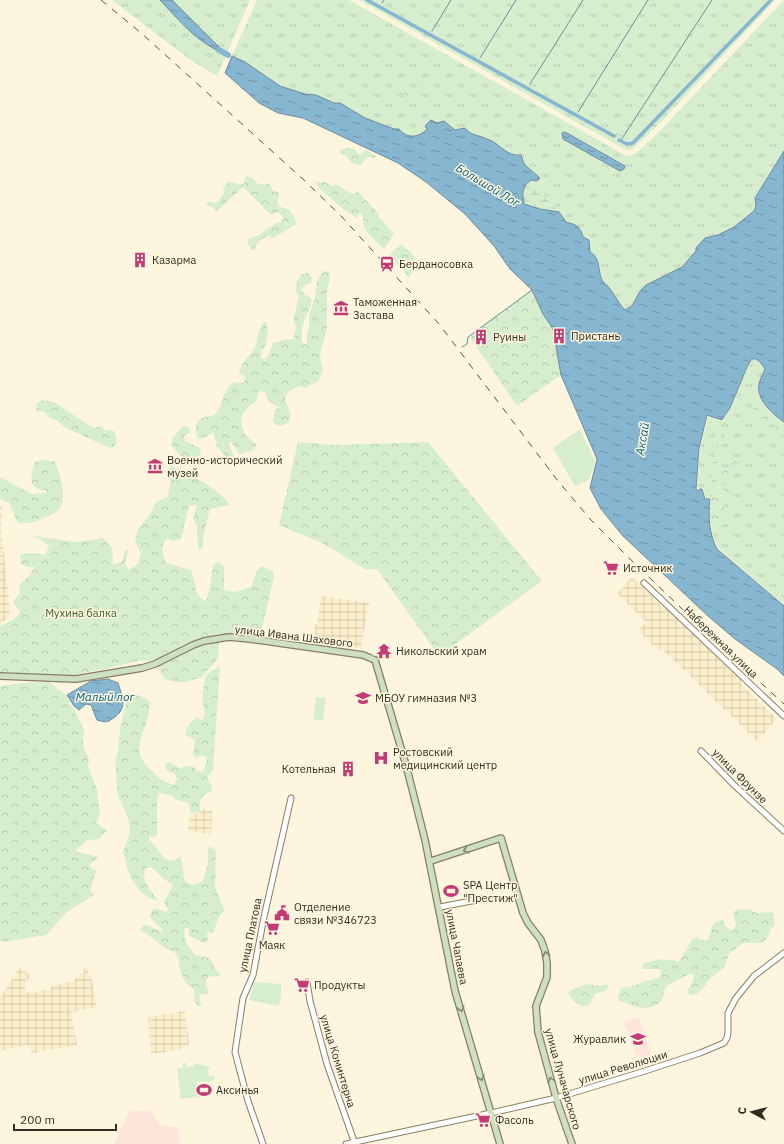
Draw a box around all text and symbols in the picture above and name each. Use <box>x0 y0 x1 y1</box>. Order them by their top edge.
water label: Большой Лог <box>453 160 524 210</box>
building icon: Казарма <box>131 251 149 269</box>
place label: Казарма <box>152 253 196 267</box>
station icon: Берданосовка <box>378 255 396 273</box>
place label: Берданосовка <box>399 257 473 271</box>
place label: Таможенная Застава <box>353 295 417 322</box>
museum icon: Таможенная Застава <box>332 299 350 317</box>
building icon: Пристань <box>550 327 568 345</box>
building icon: Руины <box>472 328 490 346</box>
place label: Пристань <box>571 329 620 343</box>
place label: Руины <box>493 330 526 344</box>
water label: Аксай <box>632 421 652 458</box>
place label: Военно-исторический музей <box>167 453 283 480</box>
museum icon: Военно-исторический музей <box>146 457 164 475</box>
supermarket icon: Источник <box>602 559 620 577</box>
place label: Источник <box>623 561 672 575</box>
street label: Набережная улица <box>681 603 761 681</box>
park label: Мухина балка <box>45 606 117 620</box>
street label: улица Ивана Шахового <box>234 622 354 650</box>
temple icon: Никольский храм <box>375 642 393 660</box>
place label: Никольский храм <box>396 644 487 658</box>
water label: Малый лог <box>75 689 136 704</box>
school or university icon: МБОУ гимназия №3 <box>354 689 372 707</box>
place label: МБОУ гимназия №3 <box>375 691 477 705</box>
place label: Ростовский медицинский центр <box>393 745 497 772</box>
street label: улица Фрунзе <box>710 746 770 806</box>
hospital icon: Ростовский медицинский центр <box>372 749 390 767</box>
building icon: Котельная <box>339 760 357 778</box>
place label: Котельная <box>282 762 336 776</box>
one-way arrow <box>462 845 469 854</box>
place label: SPA Центр "Престиж" <box>463 878 518 905</box>
sports icon: SPA Центр "Престиж" <box>442 882 460 900</box>
street label: улица Платова <box>235 896 265 974</box>
place label: Отделение связи №346723 <box>294 900 377 927</box>
public building icon: Отделение связи №346723 <box>273 904 291 922</box>
street label: улица Чапаева <box>443 908 471 986</box>
supermarket icon: Маяк <box>263 919 281 937</box>
place label: Маяк <box>259 938 285 952</box>
one-way arrow <box>542 951 550 958</box>
supermarket icon: Продукты <box>293 976 311 994</box>
place label: Продукты <box>314 978 365 992</box>
one-way arrow <box>456 1006 464 1012</box>
street label: улица Коминтерна <box>317 1013 359 1109</box>
street label: улица Луначарского <box>542 1027 584 1131</box>
school or university icon: Журавлик <box>629 1030 647 1048</box>
place label: Журавлик <box>573 1032 626 1046</box>
street label: улица Революции <box>577 1047 669 1087</box>
one-way arrow <box>476 1075 485 1082</box>
one-way arrow <box>547 1077 556 1084</box>
sports icon: Аксинья <box>195 1081 213 1099</box>
place label: Аксинья <box>216 1083 259 1097</box>
north arrow <box>732 1092 772 1132</box>
scale bar <box>14 1106 116 1132</box>
text: С <box>735 1106 749 1115</box>
supermarket icon: Фасоль <box>474 1111 492 1129</box>
text: 200 m <box>20 1112 55 1127</box>
place label: Фасоль <box>495 1113 534 1127</box>

